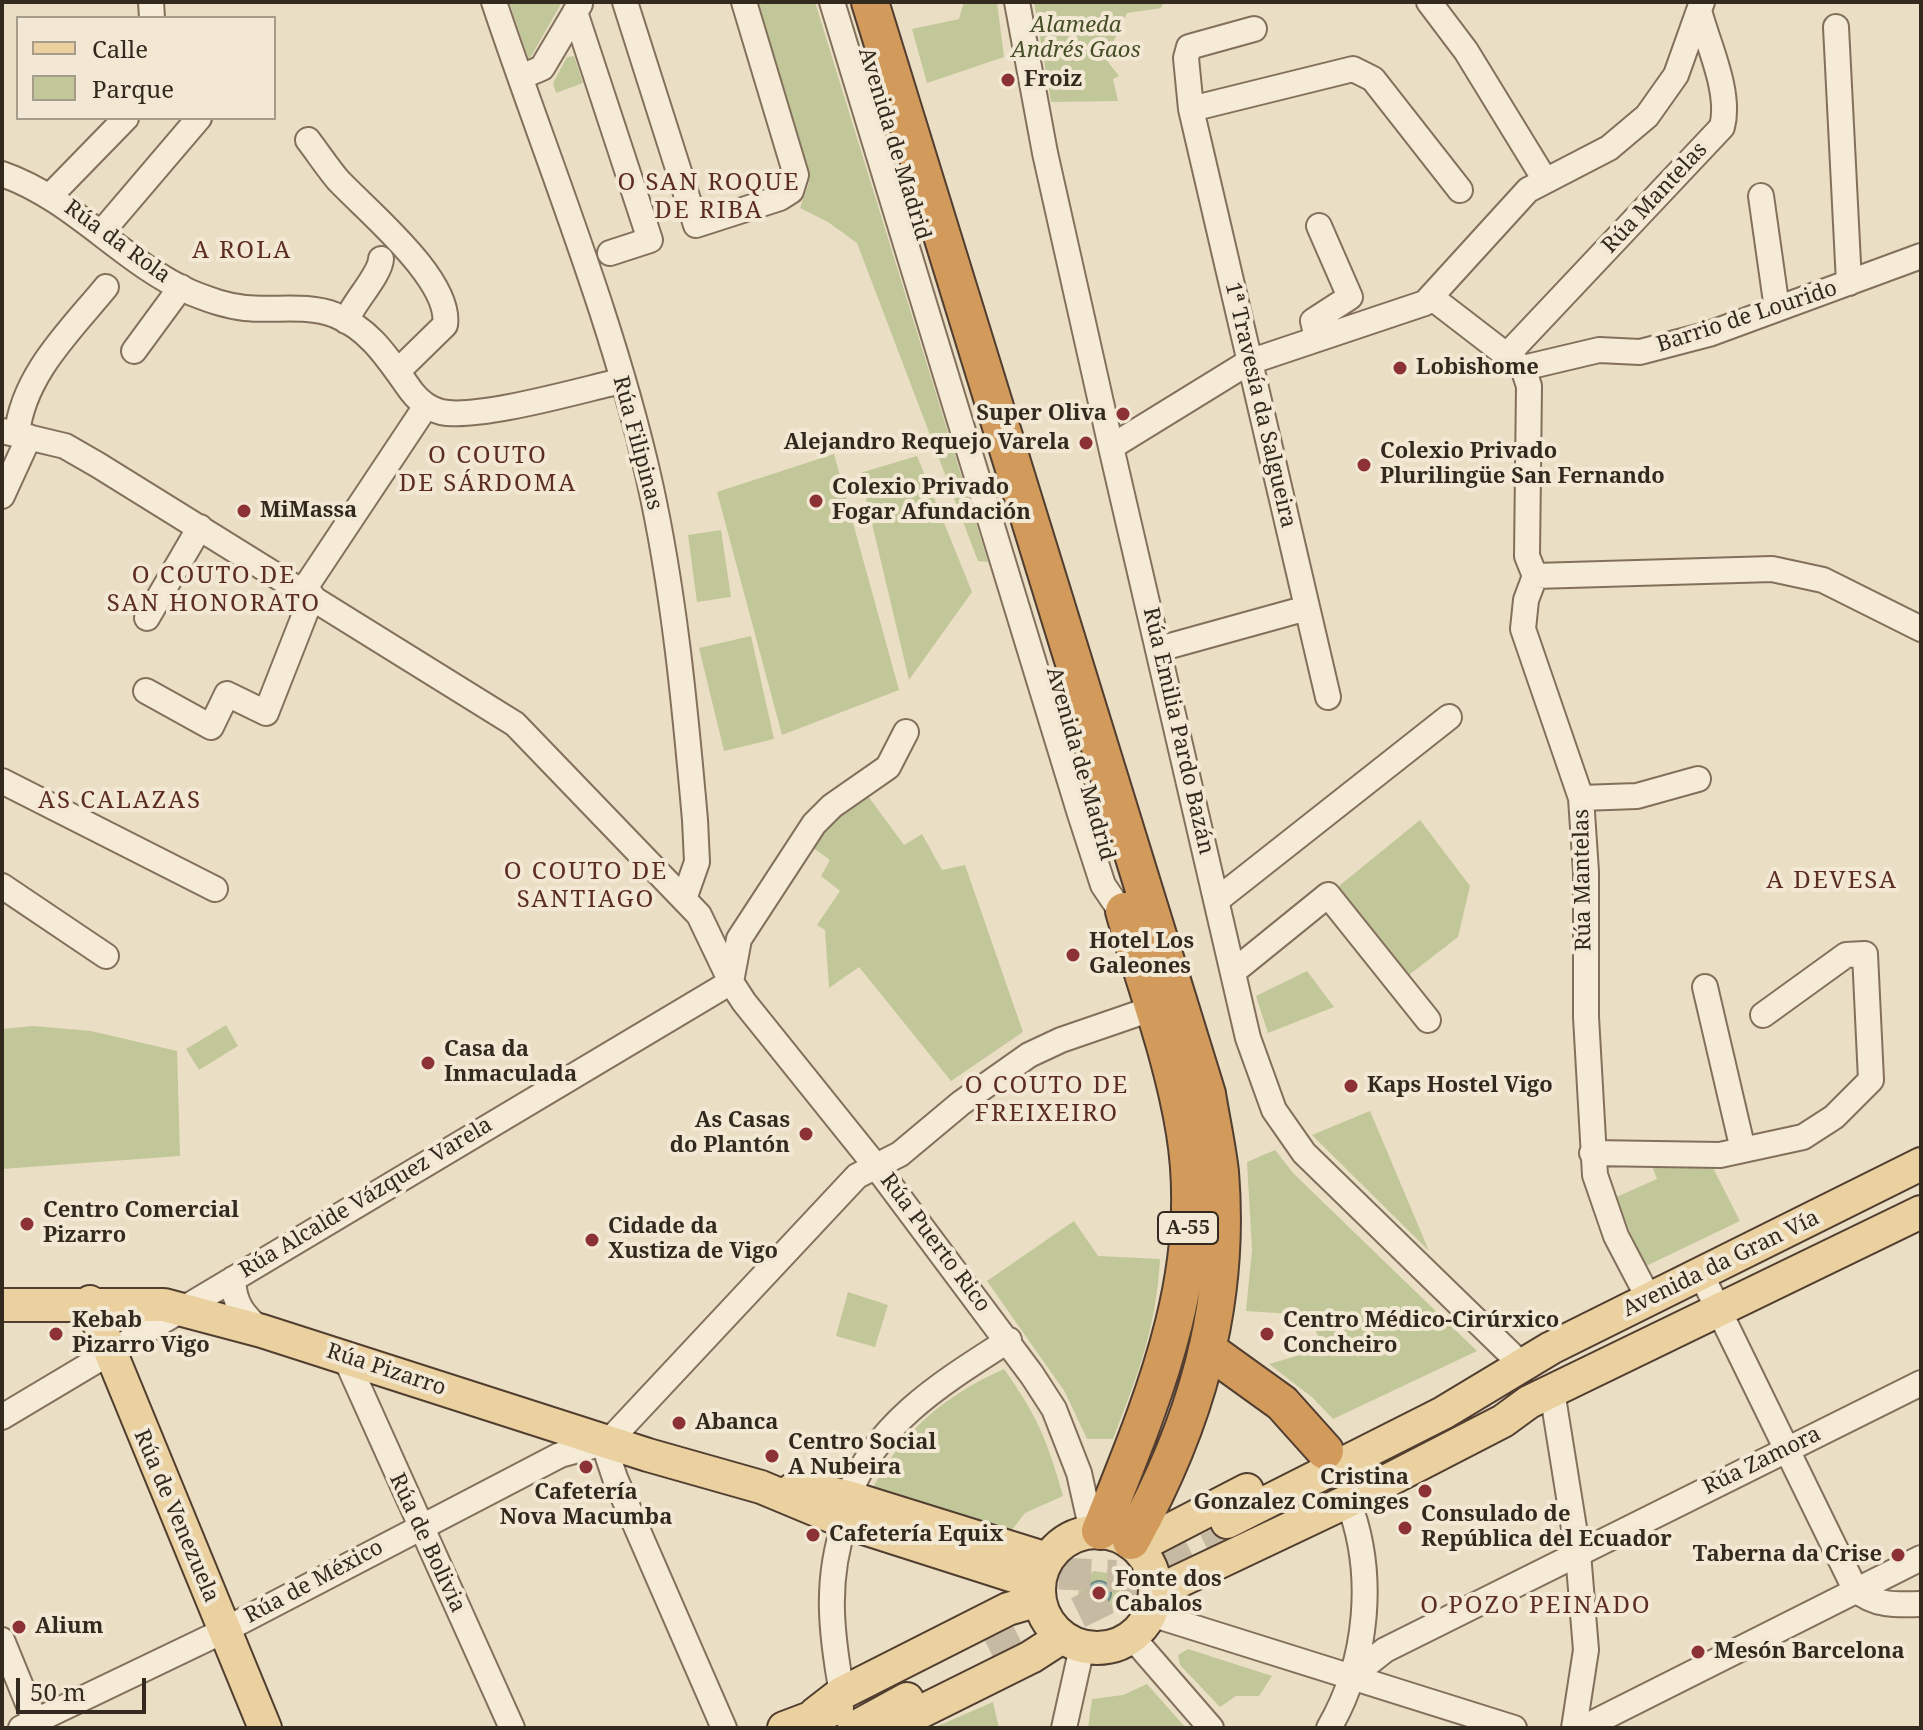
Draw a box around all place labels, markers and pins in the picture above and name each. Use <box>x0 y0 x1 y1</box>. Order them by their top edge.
place label: Froiz <box>1024 67 1082 93</box>
marker: Froiz <box>999 71 1017 89</box>
place label: Lobishome <box>1416 355 1539 381</box>
marker: Lobishome <box>1391 359 1409 377</box>
place label: Super Oliva <box>976 401 1107 427</box>
marker: Super Oliva <box>1114 405 1132 423</box>
place label: Alejandro Requejo Varela <box>784 430 1070 456</box>
marker: Alejandro Requejo Varela <box>1077 434 1095 452</box>
place label: Colexio Privado Plurilingüe San Fernando <box>1380 439 1665 490</box>
marker: Colexio Privado Plurilingüe San Fernando <box>1355 456 1373 474</box>
place label: Colexio Privado Fogar Afundación <box>832 475 1031 526</box>
marker: Colexio Privado Fogar Afundación <box>807 492 825 510</box>
place label: MiMassa <box>260 498 357 524</box>
marker: MiMassa <box>235 502 253 520</box>
place label: Hotel Los Galeones <box>1089 929 1194 980</box>
marker: Hotel Los Galeones <box>1064 946 1082 964</box>
place label: Casa da Inmaculada <box>444 1037 577 1088</box>
marker: Casa da Inmaculada <box>419 1054 437 1072</box>
place label: Kaps Hostel Vigo <box>1367 1073 1553 1099</box>
marker: Kaps Hostel Vigo <box>1342 1077 1360 1095</box>
place label: As Casas do Plantón <box>670 1108 790 1160</box>
marker: As Casas do Plantón <box>797 1125 815 1143</box>
place label: Centro Comercial Pizarro <box>43 1198 239 1250</box>
place label: Cidade da Xustiza de Vigo <box>608 1214 778 1266</box>
marker: Centro Comercial Pizarro <box>18 1215 36 1233</box>
marker: Cidade da Xustiza de Vigo <box>583 1231 601 1249</box>
place label: Kebab Pizarro Vigo <box>72 1308 210 1360</box>
place label: Centro Médico-Cirúrxico Concheiro <box>1283 1308 1559 1360</box>
marker: Kebab Pizarro Vigo <box>47 1325 65 1343</box>
marker: Centro Médico-Cirúrxico Concheiro <box>1258 1325 1276 1343</box>
place label: Abanca <box>695 1410 779 1436</box>
marker: Abanca <box>670 1414 688 1432</box>
place label: Centro Social A Nubeira <box>788 1430 936 1482</box>
marker: Centro Social A Nubeira <box>763 1447 781 1465</box>
marker: Cafetería Nova Macumba <box>577 1458 595 1476</box>
place label: Cristina Gonzalez Cominges <box>1194 1465 1409 1516</box>
place label: Cafetería Nova Macumba <box>500 1480 672 1532</box>
marker: Cristina Gonzalez Cominges <box>1416 1482 1434 1500</box>
place label: Consulado de República del Ecuador <box>1421 1502 1672 1554</box>
marker: Consulado de República del Ecuador <box>1396 1519 1414 1537</box>
place label: Cafetería Equix <box>829 1522 1003 1548</box>
marker: Cafetería Equix <box>804 1526 822 1544</box>
place label: Taberna da Crise <box>1693 1542 1882 1568</box>
marker: Taberna da Crise <box>1889 1546 1907 1564</box>
place label: Fonte dos Cabalos <box>1115 1567 1222 1618</box>
marker: Fonte dos Cabalos <box>1090 1584 1108 1602</box>
place label: Alium <box>35 1614 103 1640</box>
marker: Alium <box>10 1618 28 1636</box>
place label: Mesón Barcelona <box>1714 1639 1905 1665</box>
marker: Mesón Barcelona <box>1689 1643 1707 1661</box>

